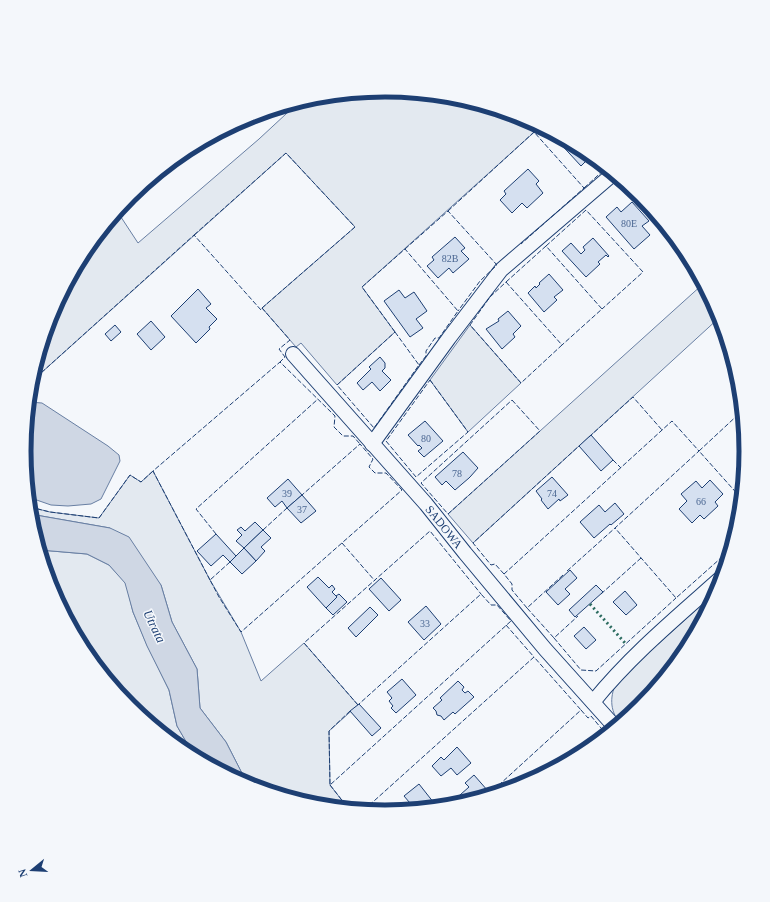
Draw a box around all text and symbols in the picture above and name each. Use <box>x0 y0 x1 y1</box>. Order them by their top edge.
house number: 80E <box>621 218 637 229</box>
house number: 82B <box>442 253 459 264</box>
house number: 80 <box>421 433 431 444</box>
house number: 78 <box>452 468 462 479</box>
house number: 39 <box>282 488 292 499</box>
house number: 74 <box>547 488 557 499</box>
house number: 66 <box>696 496 706 507</box>
street label: SADOWA <box>422 503 466 552</box>
house number: 37 <box>297 504 307 515</box>
water label: Utrata <box>140 607 169 646</box>
house number: 33 <box>420 618 430 629</box>
north arrow <box>12 850 52 890</box>
text: N <box>16 867 29 879</box>

